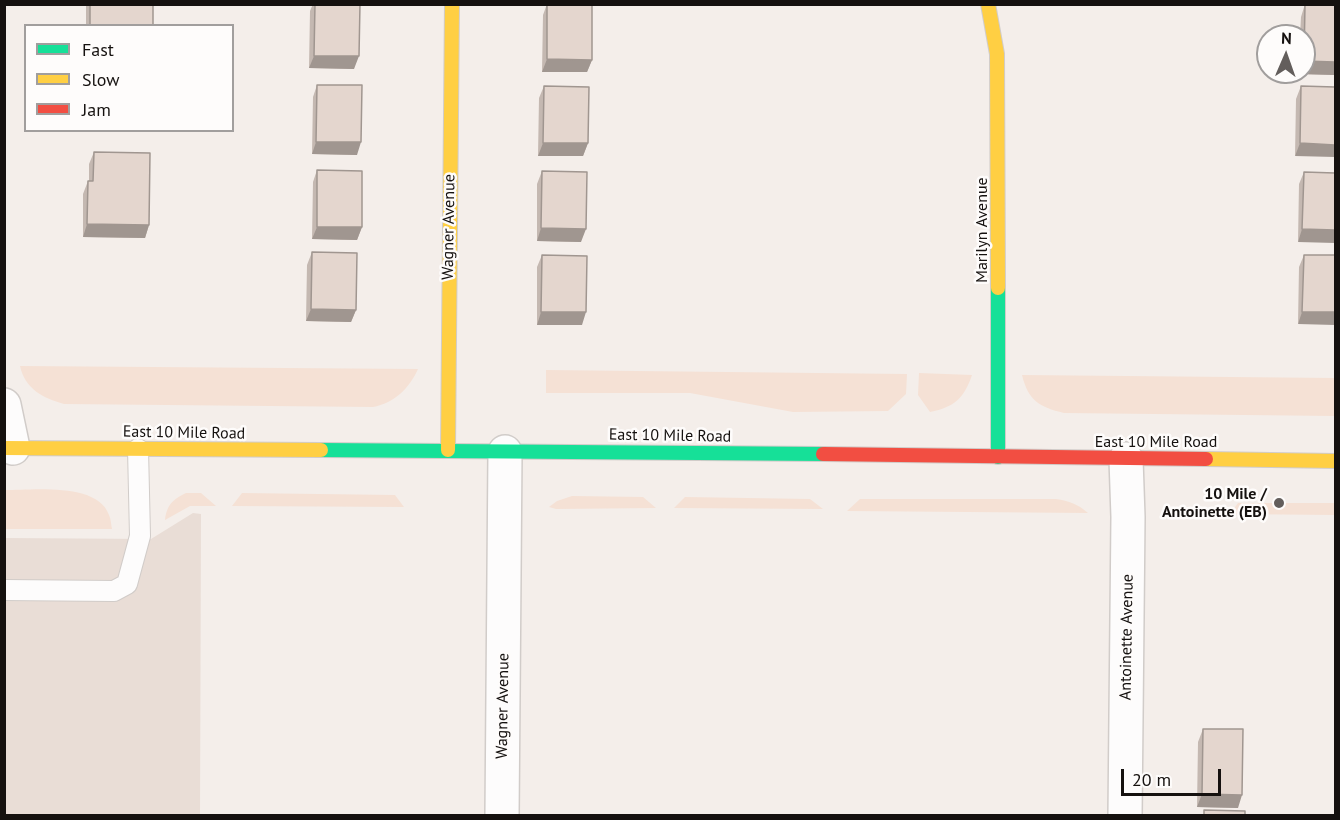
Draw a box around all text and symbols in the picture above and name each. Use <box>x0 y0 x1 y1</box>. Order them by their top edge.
legend <box>24 24 234 132</box>
north arrow <box>1256 24 1316 84</box>
text: N <box>1281 28 1292 48</box>
text: Fast <box>82 38 114 61</box>
text: Slow <box>82 68 120 91</box>
text: Jam <box>82 98 111 121</box>
street label: Wagner Avenue <box>438 174 460 280</box>
street label: Marilyn Avenue <box>972 177 992 283</box>
street label: East 10 Mile Road <box>123 422 245 444</box>
street label: East 10 Mile Road <box>609 425 731 447</box>
street label: East 10 Mile Road <box>1095 432 1217 452</box>
place label: 10 Mile / Antoinette (EB) <box>1162 484 1267 522</box>
marker: 10 Mile / Antoinette (EB) <box>1272 496 1286 510</box>
street label: Antoinette Avenue <box>1116 574 1138 700</box>
street label: Wagner Avenue <box>492 653 514 759</box>
scale bar <box>1124 757 1224 795</box>
text: 20 m <box>1132 768 1171 791</box>

